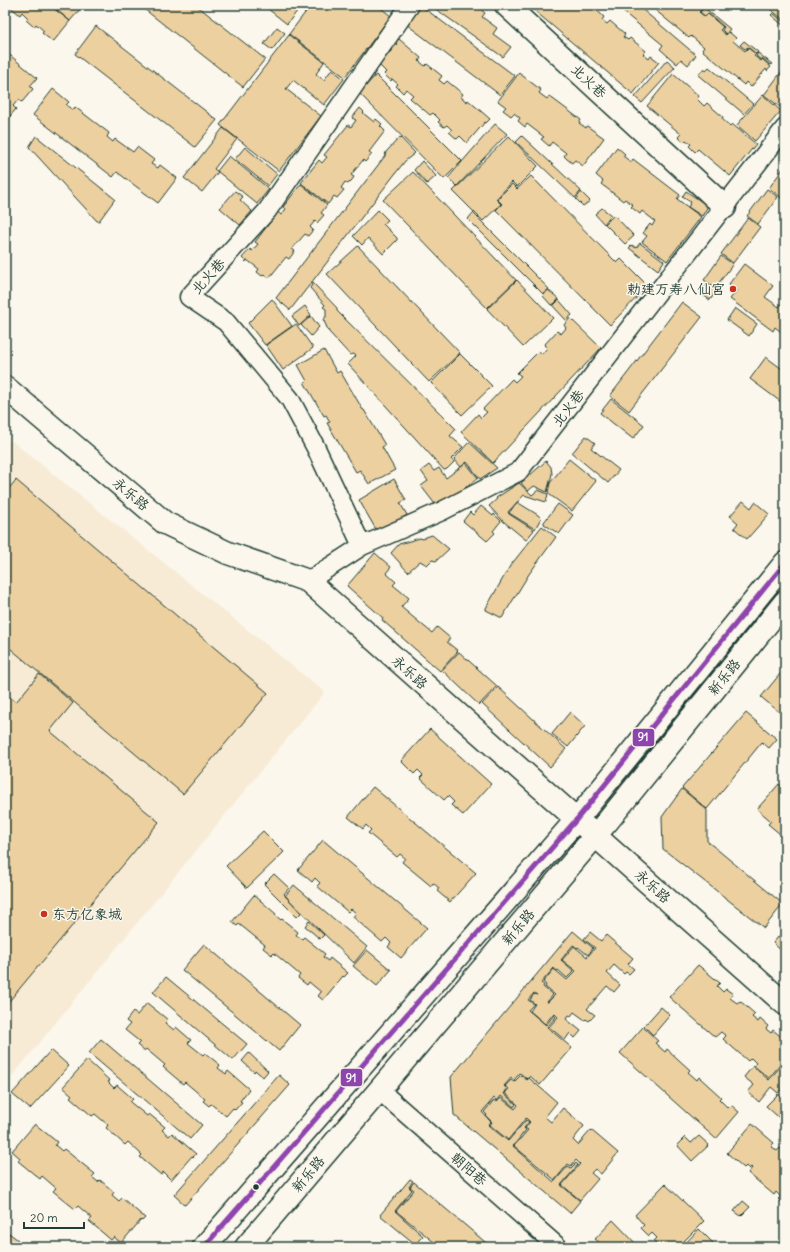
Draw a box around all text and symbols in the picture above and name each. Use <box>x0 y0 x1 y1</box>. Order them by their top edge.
street label: 北火巷 <box>568 60 611 103</box>
street label: 北火巷 <box>187 254 229 298</box>
place label: 勅建万寿八仙宫 <box>627 280 725 298</box>
marker: 勅建万寿八仙宫 <box>728 284 738 294</box>
street label: 北火巷 <box>548 385 589 430</box>
street label: 永乐路 <box>109 474 153 514</box>
street label: 永乐路 <box>388 651 432 693</box>
street label: 新乐路 <box>704 655 744 699</box>
line badge: 91 <box>632 728 655 747</box>
text: 91 <box>638 730 648 744</box>
street label: 永乐路 <box>631 865 675 907</box>
place label: 东方亿象城 <box>52 905 122 923</box>
street label: 新乐路 <box>498 905 538 949</box>
marker: 东方亿象城 <box>39 909 49 919</box>
line badge: 91 <box>340 1068 363 1087</box>
text: 91 <box>346 1071 356 1085</box>
street label: 朝阳巷 <box>447 1148 492 1190</box>
street label: 新乐路 <box>288 1152 328 1196</box>
unlabelled marker <box>251 1182 261 1192</box>
scale bar <box>24 1204 84 1230</box>
text: 20 m <box>30 1210 58 1225</box>

